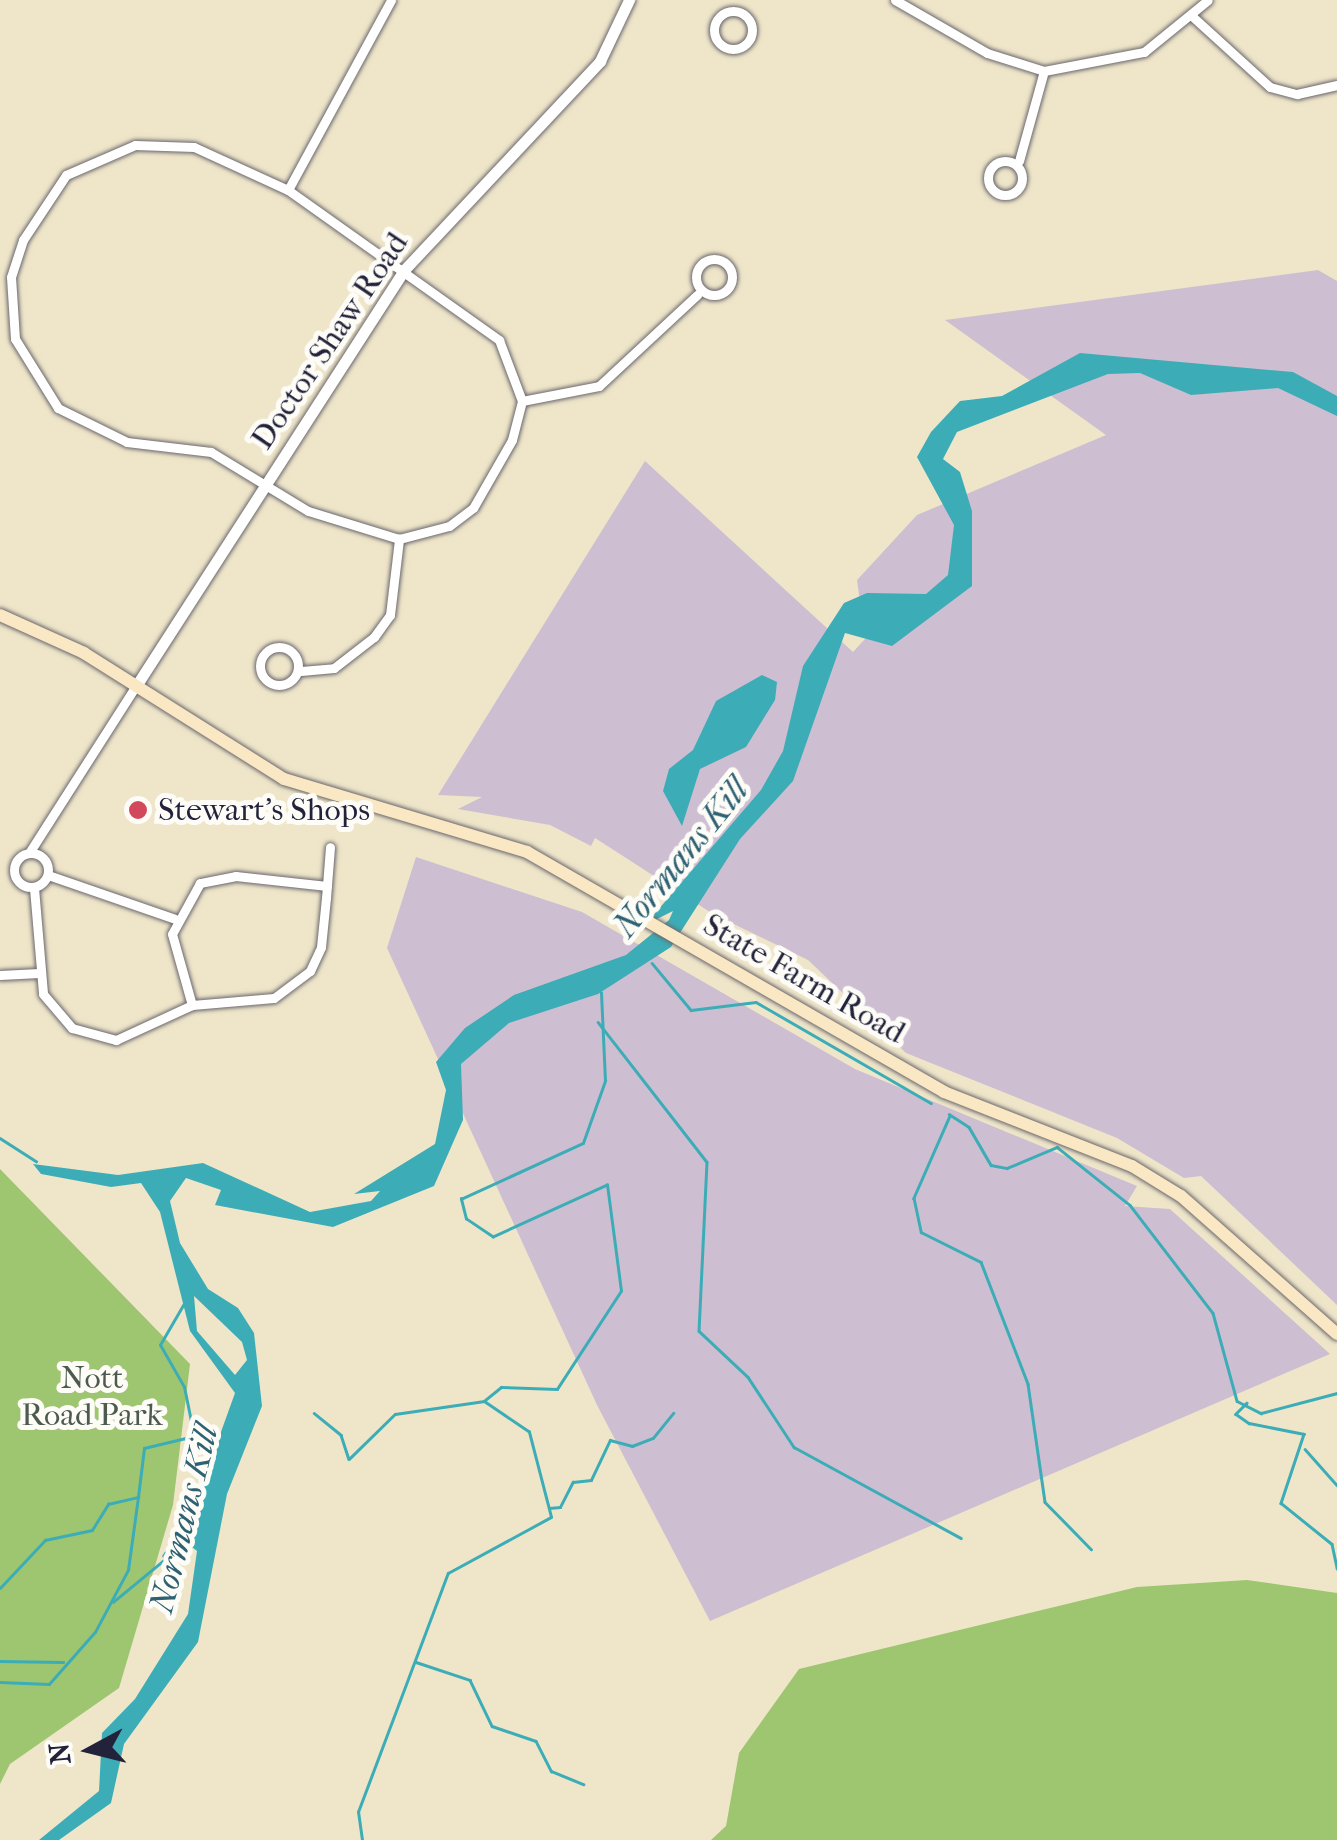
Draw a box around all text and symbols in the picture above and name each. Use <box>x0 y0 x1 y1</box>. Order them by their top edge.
street label: Doctor Shaw Road <box>243 225 417 457</box>
water label: Normans Kill <box>604 770 758 946</box>
place label: Stewart's Shops <box>158 791 370 829</box>
marker: Stewart's Shops <box>127 799 149 821</box>
street label: State Farm Road <box>696 906 912 1052</box>
park label: Nott Road Park <box>21 1360 163 1435</box>
water label: Normans Kill <box>140 1421 228 1617</box>
north arrow <box>40 1700 140 1800</box>
text: N <box>42 1741 77 1766</box>

